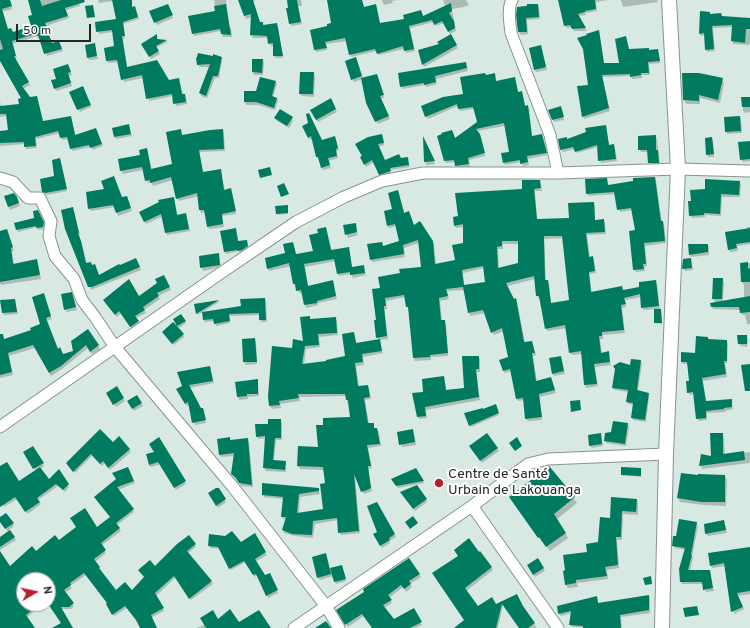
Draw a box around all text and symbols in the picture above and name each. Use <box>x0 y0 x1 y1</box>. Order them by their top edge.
scale bar <box>18 16 93 42</box>
text: 50 m <box>23 23 51 39</box>
place label: Centre de Santé Urbain de Lakouanga <box>448 467 581 500</box>
marker: Centre de Santé Urbain de Lakouanga <box>433 477 445 489</box>
north arrow <box>16 572 56 612</box>
text: N <box>39 585 54 595</box>

